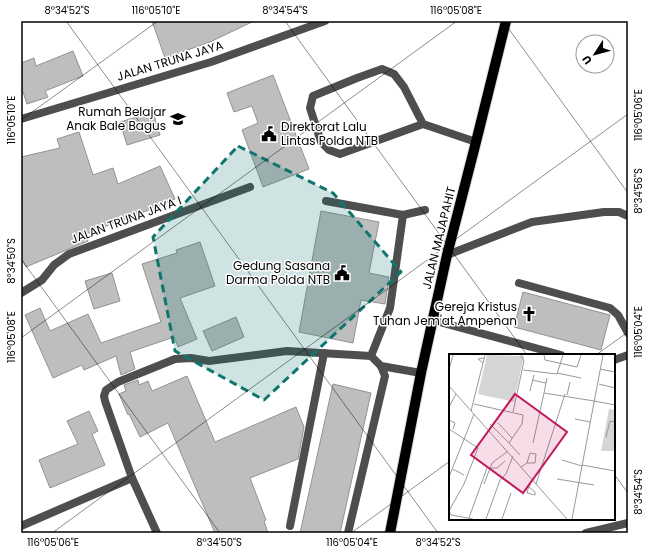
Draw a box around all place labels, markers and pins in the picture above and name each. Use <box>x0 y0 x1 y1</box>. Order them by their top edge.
place label: Rumah Belajar Anak Bale Bagus <box>66 103 167 134</box>
school or university icon: Rumah Belajar Anak Bale Bagus <box>169 110 187 128</box>
place label: Direktorat Lalu Lintas Polda NTB <box>281 118 378 149</box>
public building icon: Direktorat Lalu Lintas Polda NTB <box>260 125 278 143</box>
place label: Gedung Sasana Darma Polda NTB <box>226 257 330 288</box>
public building icon: Gedung Sasana Darma Polda NTB <box>333 264 351 282</box>
place label: Gereja Kristus Tuhan Jem'at Ampenan <box>373 298 517 329</box>
church icon: Gereja Kristus Tuhan Jem'at Ampenan <box>520 305 538 323</box>

